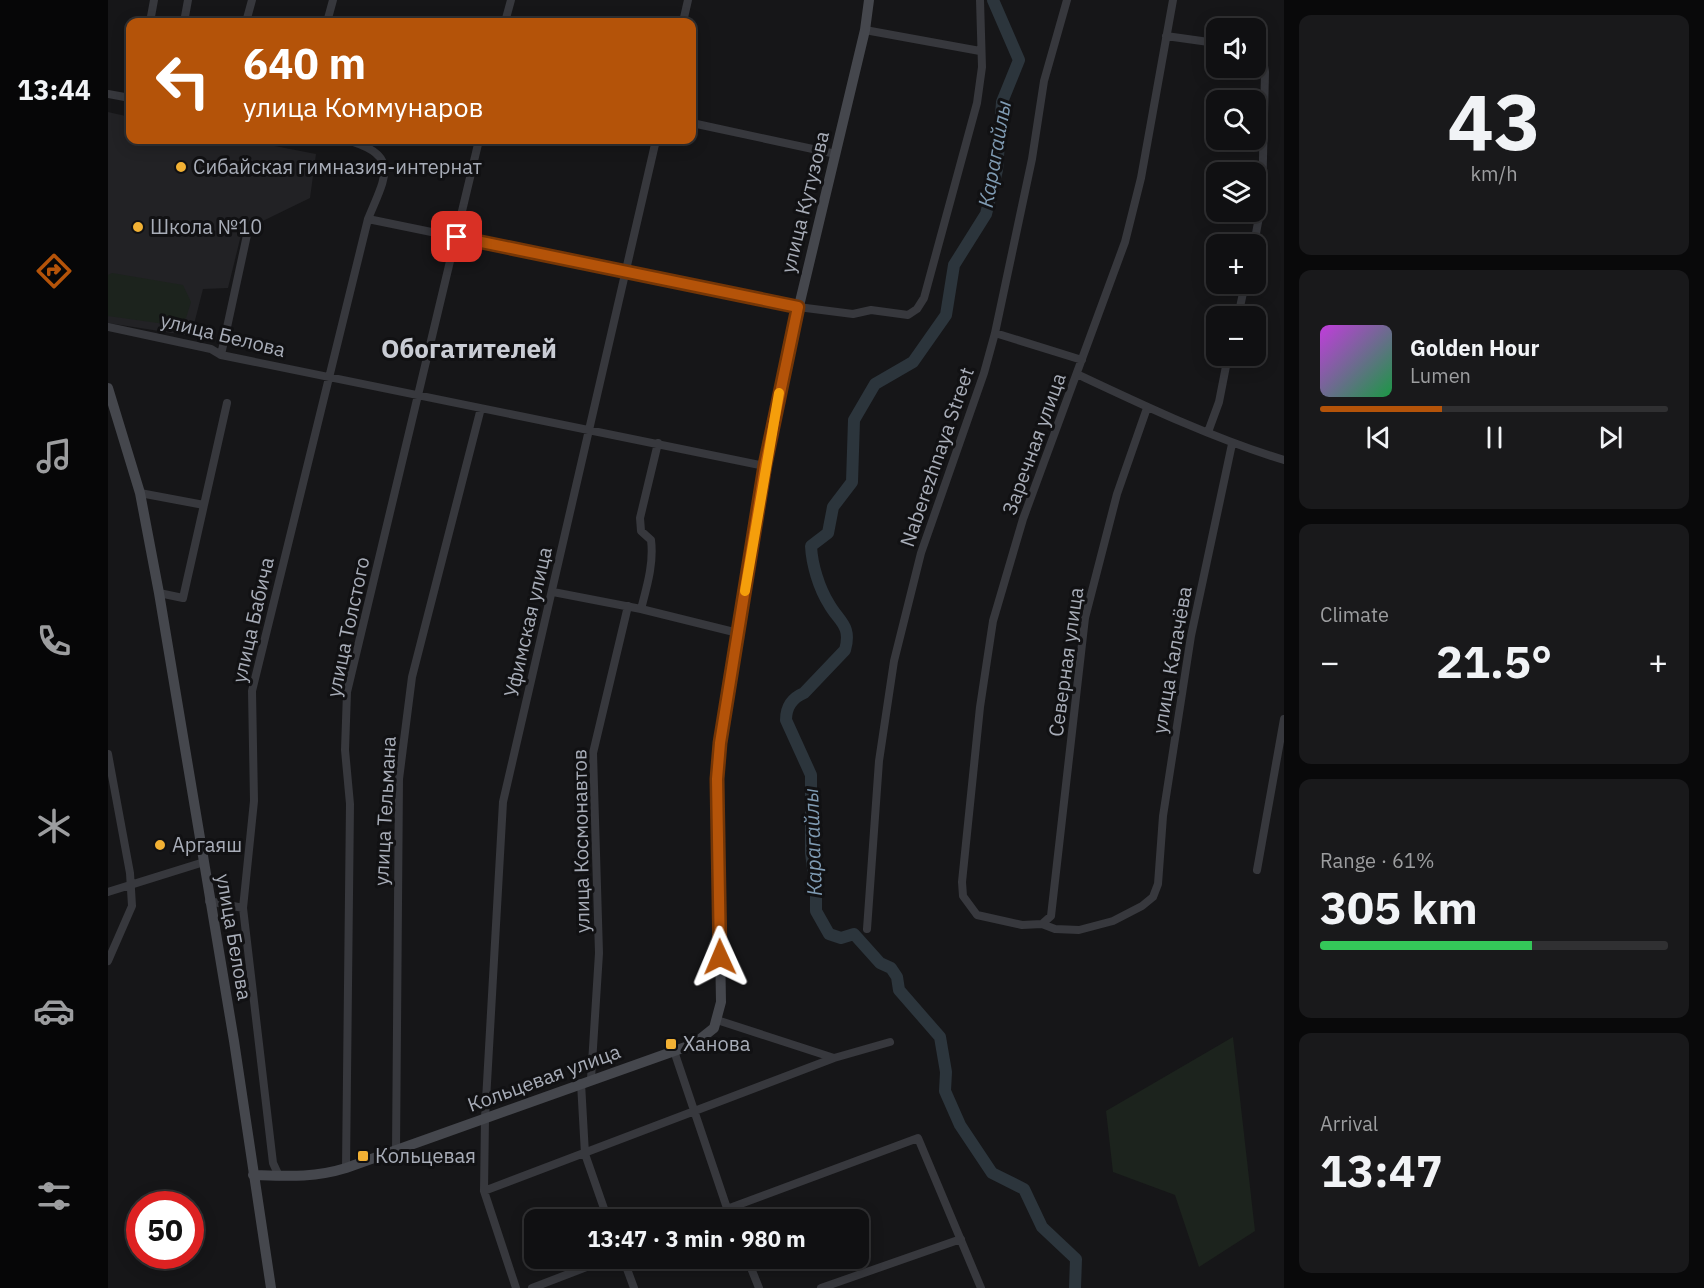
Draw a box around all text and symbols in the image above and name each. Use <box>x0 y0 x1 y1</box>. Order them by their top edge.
map controls <box>1206 18 1266 366</box>
button: sound <box>1206 18 1266 78</box>
text: 640 m <box>243 36 366 91</box>
icon: left <box>144 42 222 120</box>
text: 43 <box>1447 70 1541 171</box>
text: 13:44 <box>17 72 91 107</box>
text: улица Коммунаров <box>243 89 484 124</box>
button: search <box>1206 90 1266 150</box>
water label: Карагайлы <box>971 98 1017 210</box>
street label: улица Кутузова <box>774 128 835 276</box>
place label: Сибайская гимназия-интернат <box>193 153 482 180</box>
marker: Сибайская гимназия-интернат <box>174 160 188 174</box>
text: km/h <box>1470 160 1518 187</box>
button: layers <box>1206 162 1266 222</box>
pin <box>431 211 482 262</box>
place label: Школа №10 <box>150 213 262 240</box>
marker: Школа №10 <box>131 220 145 234</box>
icon: arrive <box>440 220 473 253</box>
button: + <box>1206 234 1266 294</box>
icon: directions <box>33 250 75 292</box>
street label: улица Белова <box>158 306 289 363</box>
button: − <box>1206 306 1266 366</box>
district label: Обогатителей <box>381 331 557 365</box>
text: Golden Hour <box>1410 333 1539 362</box>
text: Lumen <box>1410 362 1471 389</box>
street label: Naberezhnaya Street <box>893 364 980 550</box>
street label: Заречная улица <box>995 369 1072 519</box>
icon: previous <box>1362 421 1395 454</box>
icon: pause <box>1478 421 1511 454</box>
icon: next <box>1594 421 1627 454</box>
icon: music <box>33 435 75 477</box>
street label: Уфимская улица <box>497 544 558 700</box>
street label: улица Бабича <box>225 554 280 685</box>
street label: улица Толстого <box>319 554 376 700</box>
street label: улица Калачёва <box>1145 584 1198 736</box>
street label: Северная улица <box>1042 585 1089 738</box>
text: Climate <box>1320 601 1389 628</box>
icon: phone <box>33 620 75 662</box>
text: 21.5° <box>1436 632 1552 690</box>
text: − <box>1320 640 1340 683</box>
text: + <box>1648 640 1668 683</box>
street label: улица Тельмана <box>367 735 402 887</box>
street label: улица Космонавтов <box>565 749 596 933</box>
water label: Карагайлы <box>796 788 828 897</box>
icon: climate <box>33 805 75 847</box>
place label: Аргаяш <box>172 831 242 858</box>
marker: Аргаяш <box>153 838 167 852</box>
text: Range · 61% <box>1320 847 1435 874</box>
street label: улица Белова <box>210 872 259 1003</box>
text: 305 km <box>1320 878 1478 936</box>
position arrow <box>688 925 752 989</box>
icon: car <box>33 990 75 1032</box>
place label: Ханова <box>683 1030 751 1057</box>
street label: Кольцевая улица <box>464 1037 624 1118</box>
marker: Ханова <box>664 1037 678 1051</box>
text: Arrival <box>1320 1110 1378 1137</box>
text: 13:47 <box>1320 1141 1443 1199</box>
place label: Кольцевая <box>375 1142 476 1169</box>
marker: Кольцевая <box>356 1149 370 1163</box>
icon: filters <box>33 1175 75 1217</box>
speed limit sign: 50 <box>126 1191 204 1269</box>
text: 13:47 · 3 min · 980 m <box>587 1224 806 1253</box>

